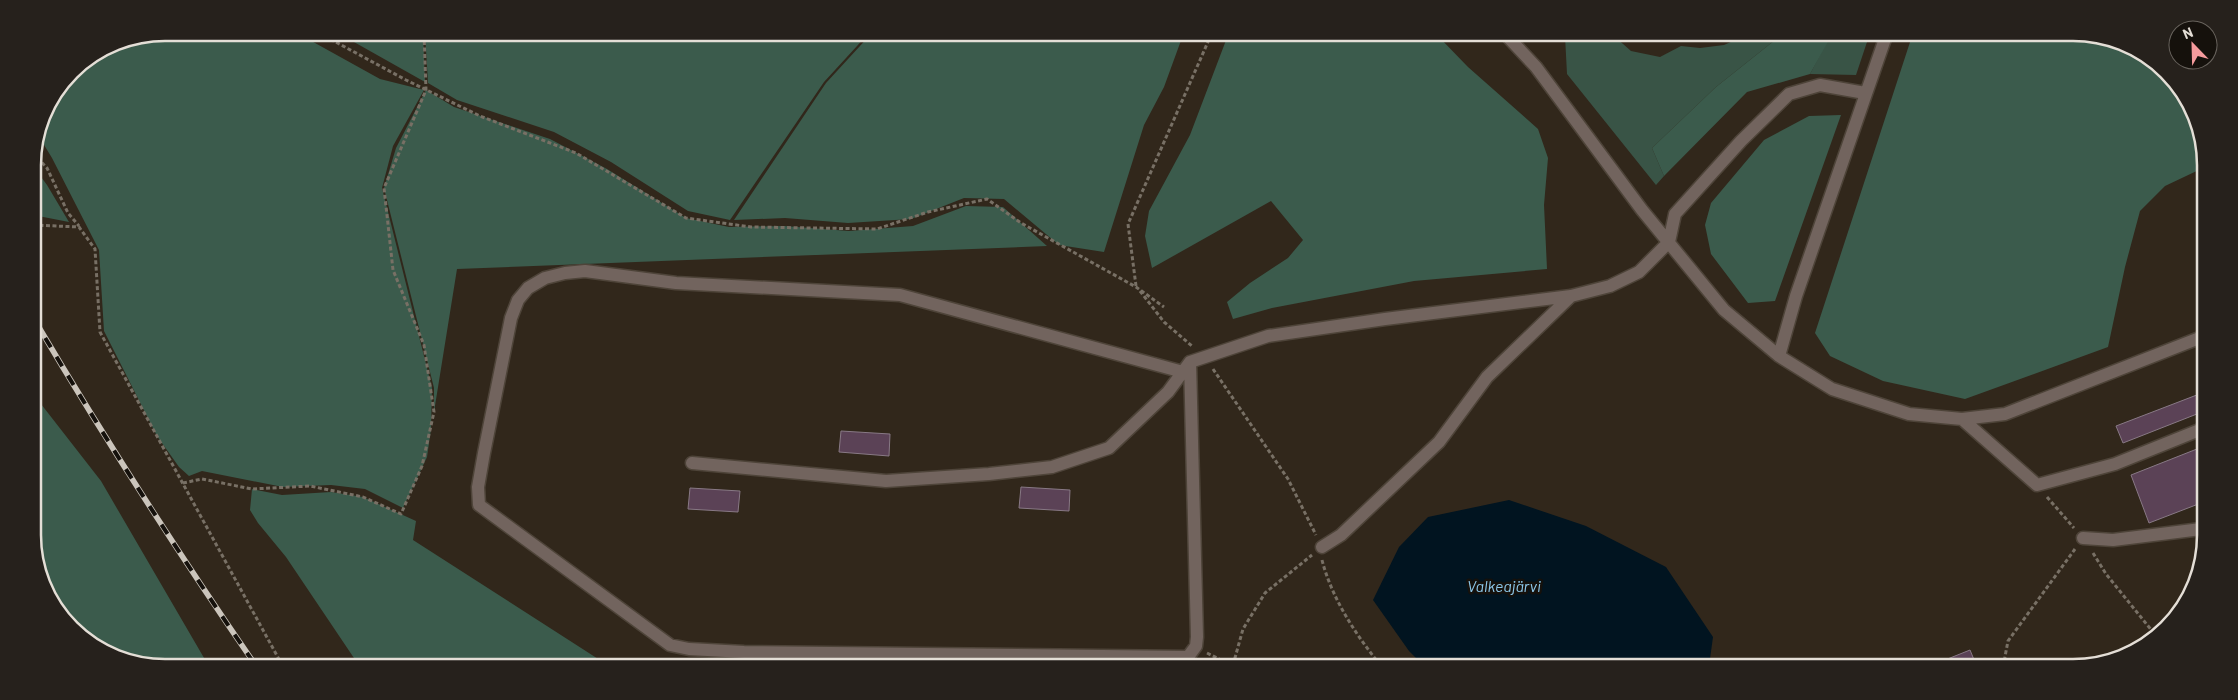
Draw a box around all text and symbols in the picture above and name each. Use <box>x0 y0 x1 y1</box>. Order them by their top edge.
north arrow <box>2168 20 2218 70</box>
text: N <box>2180 23 2195 42</box>
water label: Valkeajärvi <box>1467 576 1541 595</box>

